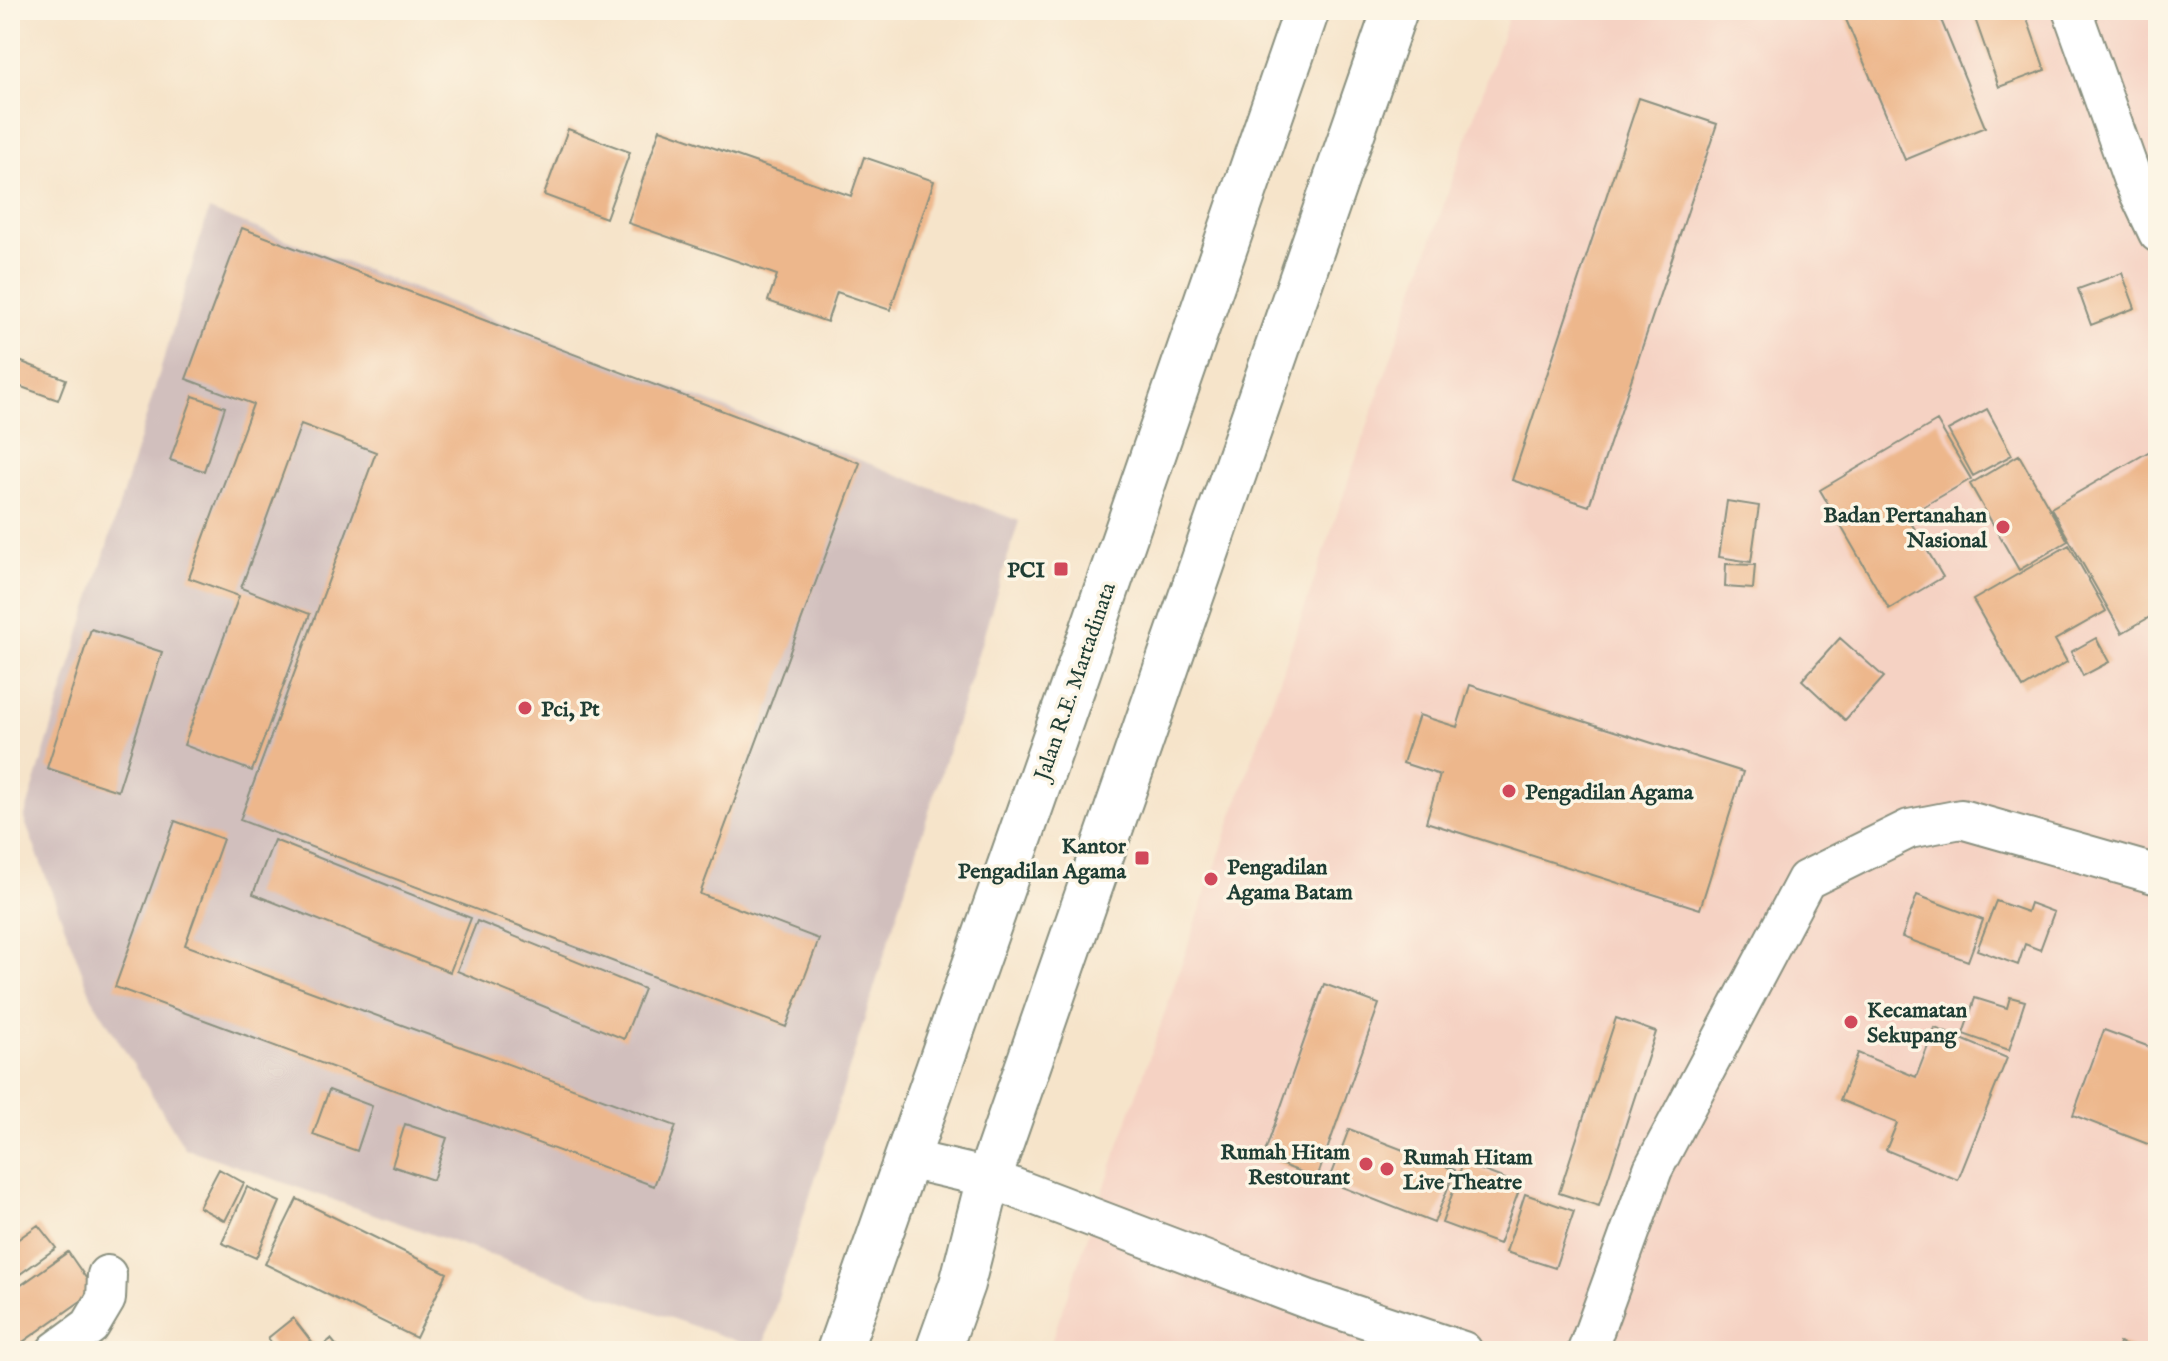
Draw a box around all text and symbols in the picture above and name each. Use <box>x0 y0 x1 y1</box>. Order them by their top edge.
place label: Badan Pertanahan Nasional <box>1823 502 1988 555</box>
marker: Badan Pertanahan Nasional <box>1994 518 2012 536</box>
place label: PCI <box>1007 557 1046 585</box>
marker: PCI <box>1052 560 1070 578</box>
street label: Jalan R.E. Martadinata <box>1028 578 1123 787</box>
place label: Pci, Pt <box>541 696 600 724</box>
marker: Pci, Pt <box>516 699 534 717</box>
place label: Pengadilan Agama <box>1525 779 1694 807</box>
marker: Pengadilan Agama <box>1500 782 1518 800</box>
place label: Kantor Pengadilan Agama <box>958 833 1127 886</box>
marker: Kantor Pengadilan Agama <box>1133 849 1151 867</box>
place label: Pengadilan Agama Batam <box>1226 854 1353 907</box>
marker: Pengadilan Agama Batam <box>1202 870 1220 888</box>
place label: Kecamatan Sekupang <box>1867 997 1968 1050</box>
marker: Kecamatan Sekupang <box>1842 1013 1860 1031</box>
place label: Rumah Hitam Restourant <box>1220 1139 1350 1192</box>
place label: Rumah Hitam Live Theatre <box>1403 1144 1533 1197</box>
marker: Rumah Hitam Restourant <box>1357 1155 1375 1173</box>
marker: Rumah Hitam Live Theatre <box>1378 1160 1396 1178</box>

